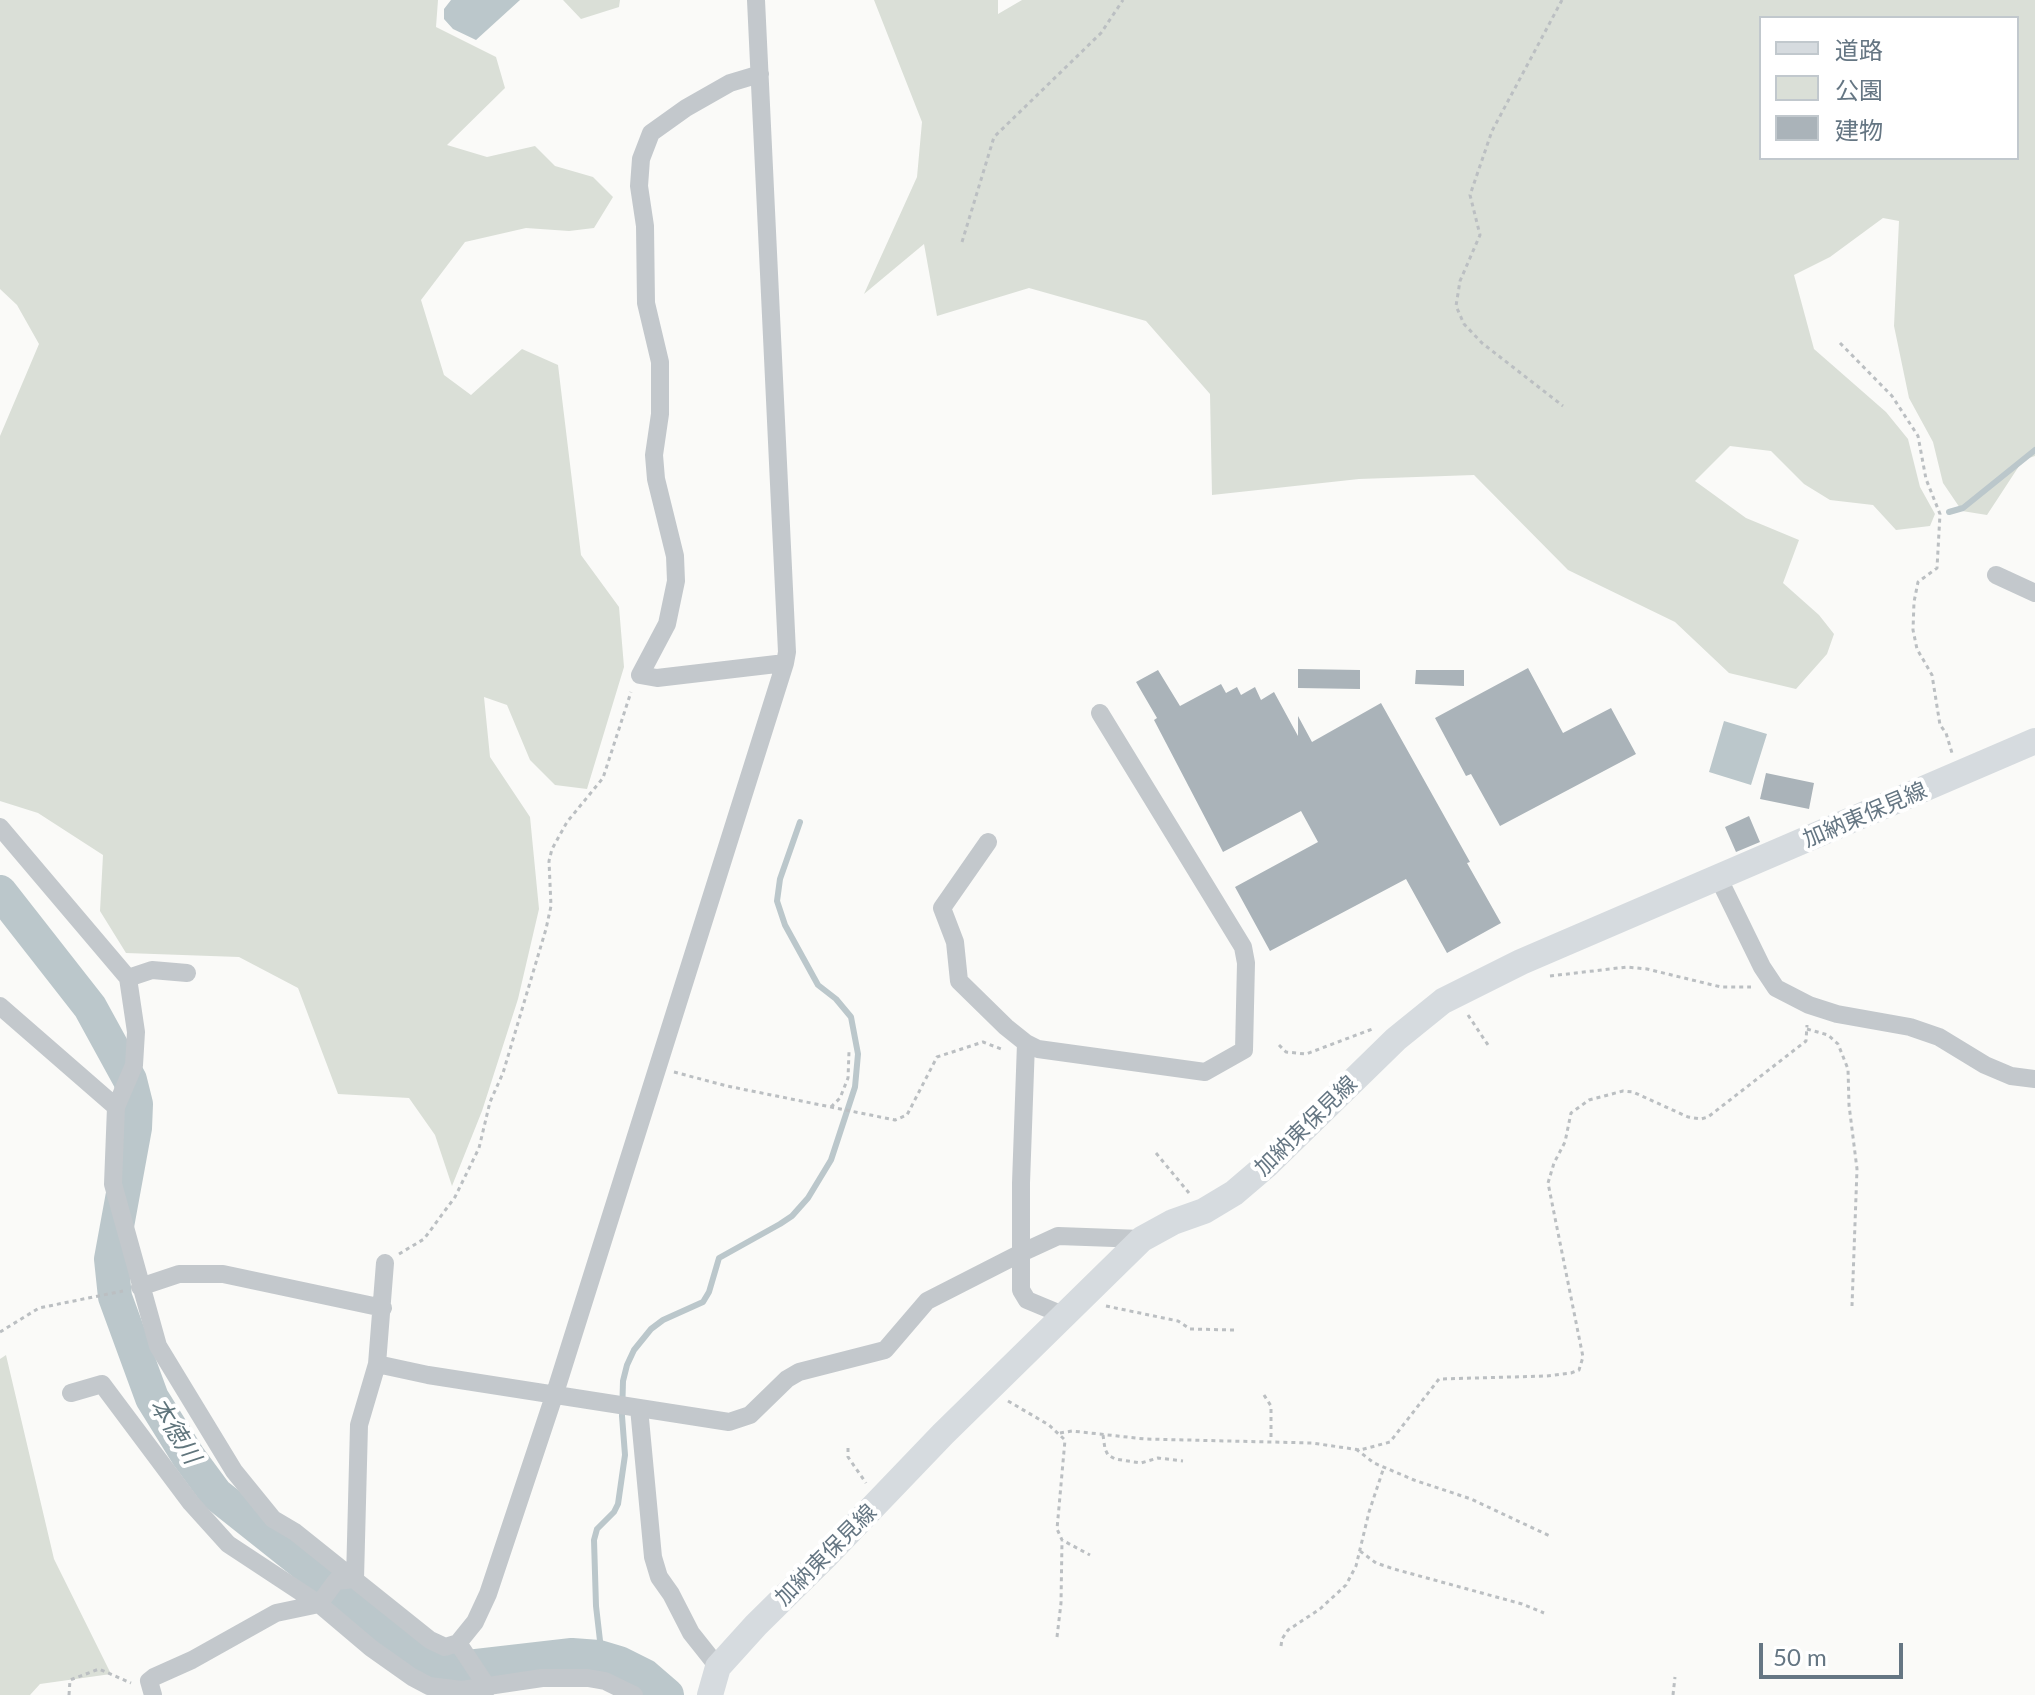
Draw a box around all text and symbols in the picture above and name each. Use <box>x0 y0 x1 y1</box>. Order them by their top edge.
legend <box>1759 16 2019 160</box>
text: 道路 <box>1835 35 1883 64</box>
text: 公園 <box>1835 75 1883 104</box>
text: 建物 <box>1835 115 1883 144</box>
street label: 加納東保見線 <box>1799 777 1931 853</box>
street label: 加納東保見線 <box>1249 1071 1363 1181</box>
water label: 本徳川 <box>144 1393 206 1469</box>
street label: 加納東保見線 <box>770 1499 882 1611</box>
scale bar <box>1763 1627 1907 1677</box>
text: 50 m <box>1773 1642 1827 1671</box>

